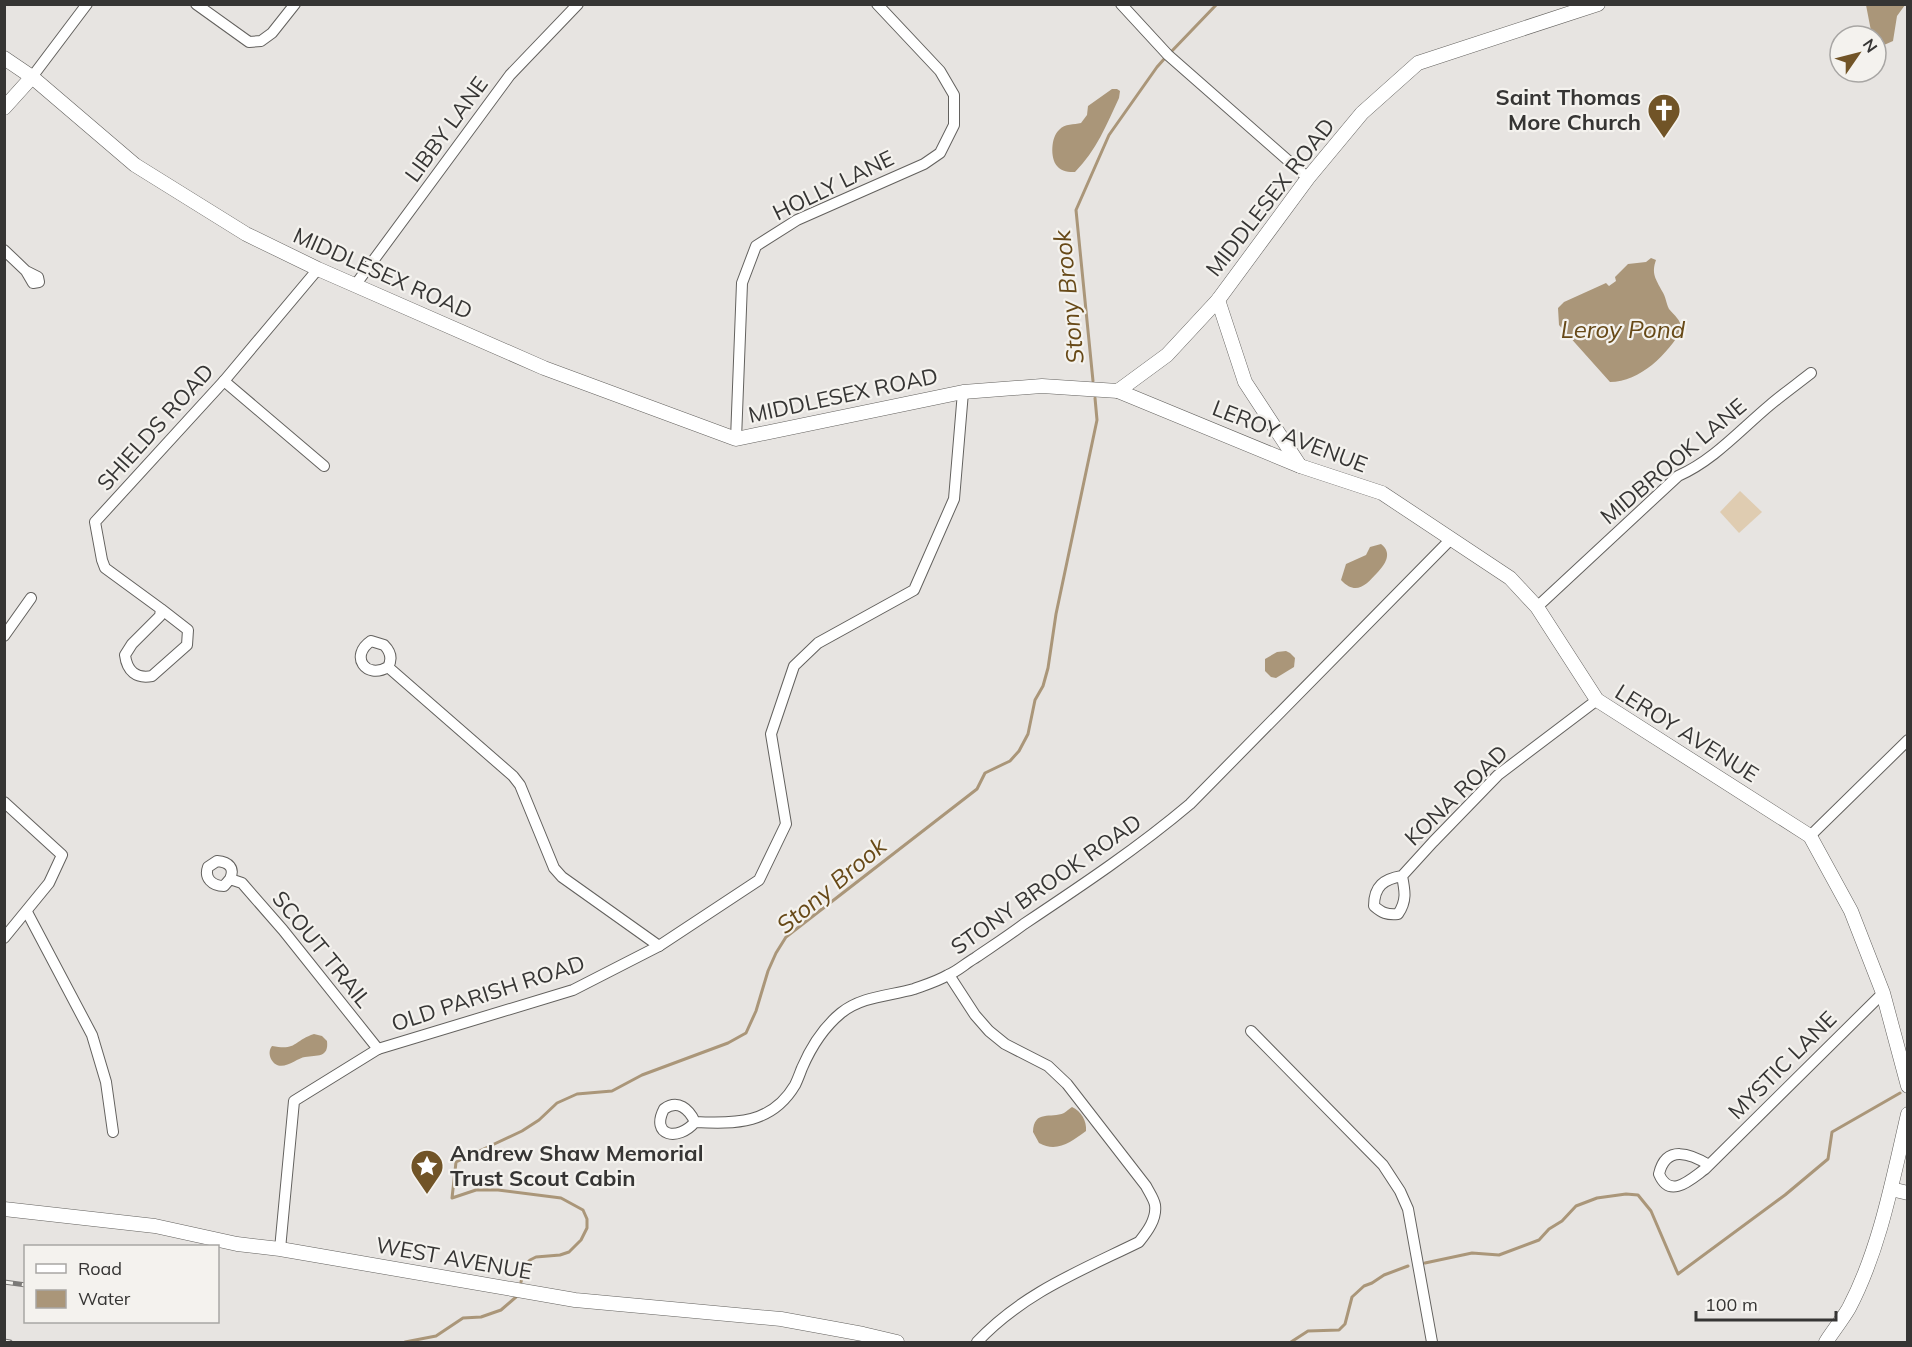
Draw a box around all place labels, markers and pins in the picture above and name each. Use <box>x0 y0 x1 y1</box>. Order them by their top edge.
place label: Saint Thomas More Church <box>1495 83 1641 136</box>
church icon: Saint Thomas More Church <box>1646 92 1682 139</box>
place label: Andrew Shaw Memorial Trust Scout Cabin <box>450 1139 703 1192</box>
place icon: Andrew Shaw Memorial Trust Scout Cabin <box>409 1148 445 1195</box>

